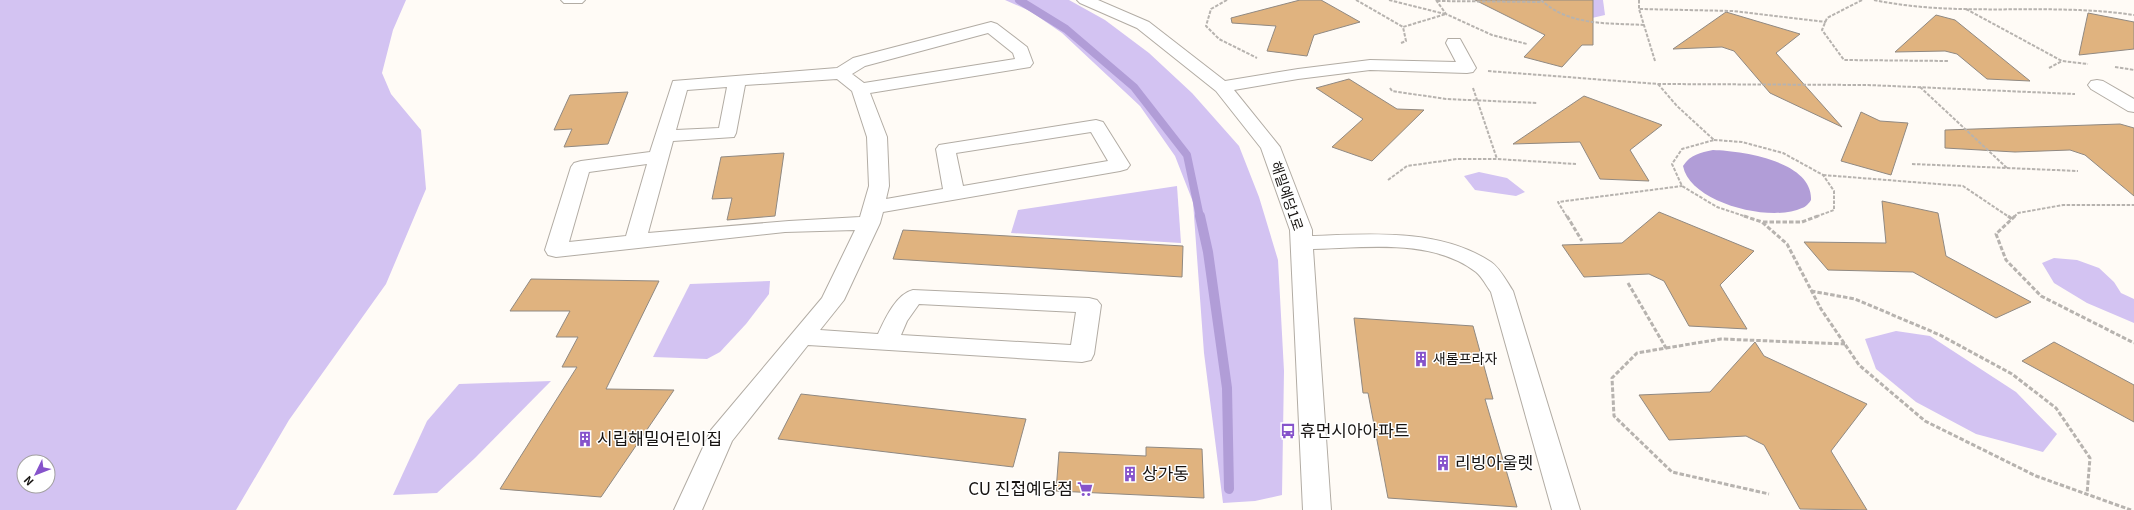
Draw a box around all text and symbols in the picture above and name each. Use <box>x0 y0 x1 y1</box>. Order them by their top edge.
street label: 해밀예당1로 <box>1267 158 1309 233</box>
place label: 새롬프라자 <box>1433 348 1498 368</box>
building icon: 새롬프라자 <box>1412 350 1430 368</box>
place label: 휴먼시아아파트 <box>1300 417 1409 442</box>
bus stop icon: 휴먼시아아파트 <box>1279 422 1297 440</box>
place label: 시립해밀어린이집 <box>597 425 722 450</box>
building icon: 시립해밀어린이집 <box>576 430 594 448</box>
place label: 리빙아울렛 <box>1455 449 1533 474</box>
north arrow <box>16 454 56 494</box>
building icon: 리빙아울렛 <box>1434 454 1452 472</box>
place label: 상가동 <box>1142 460 1189 485</box>
building icon: 상가동 <box>1121 465 1139 483</box>
text: N <box>19 473 37 490</box>
place label: CU 진접예당점 <box>968 475 1073 500</box>
supermarket icon: CU 진접예당점 <box>1076 480 1094 498</box>

